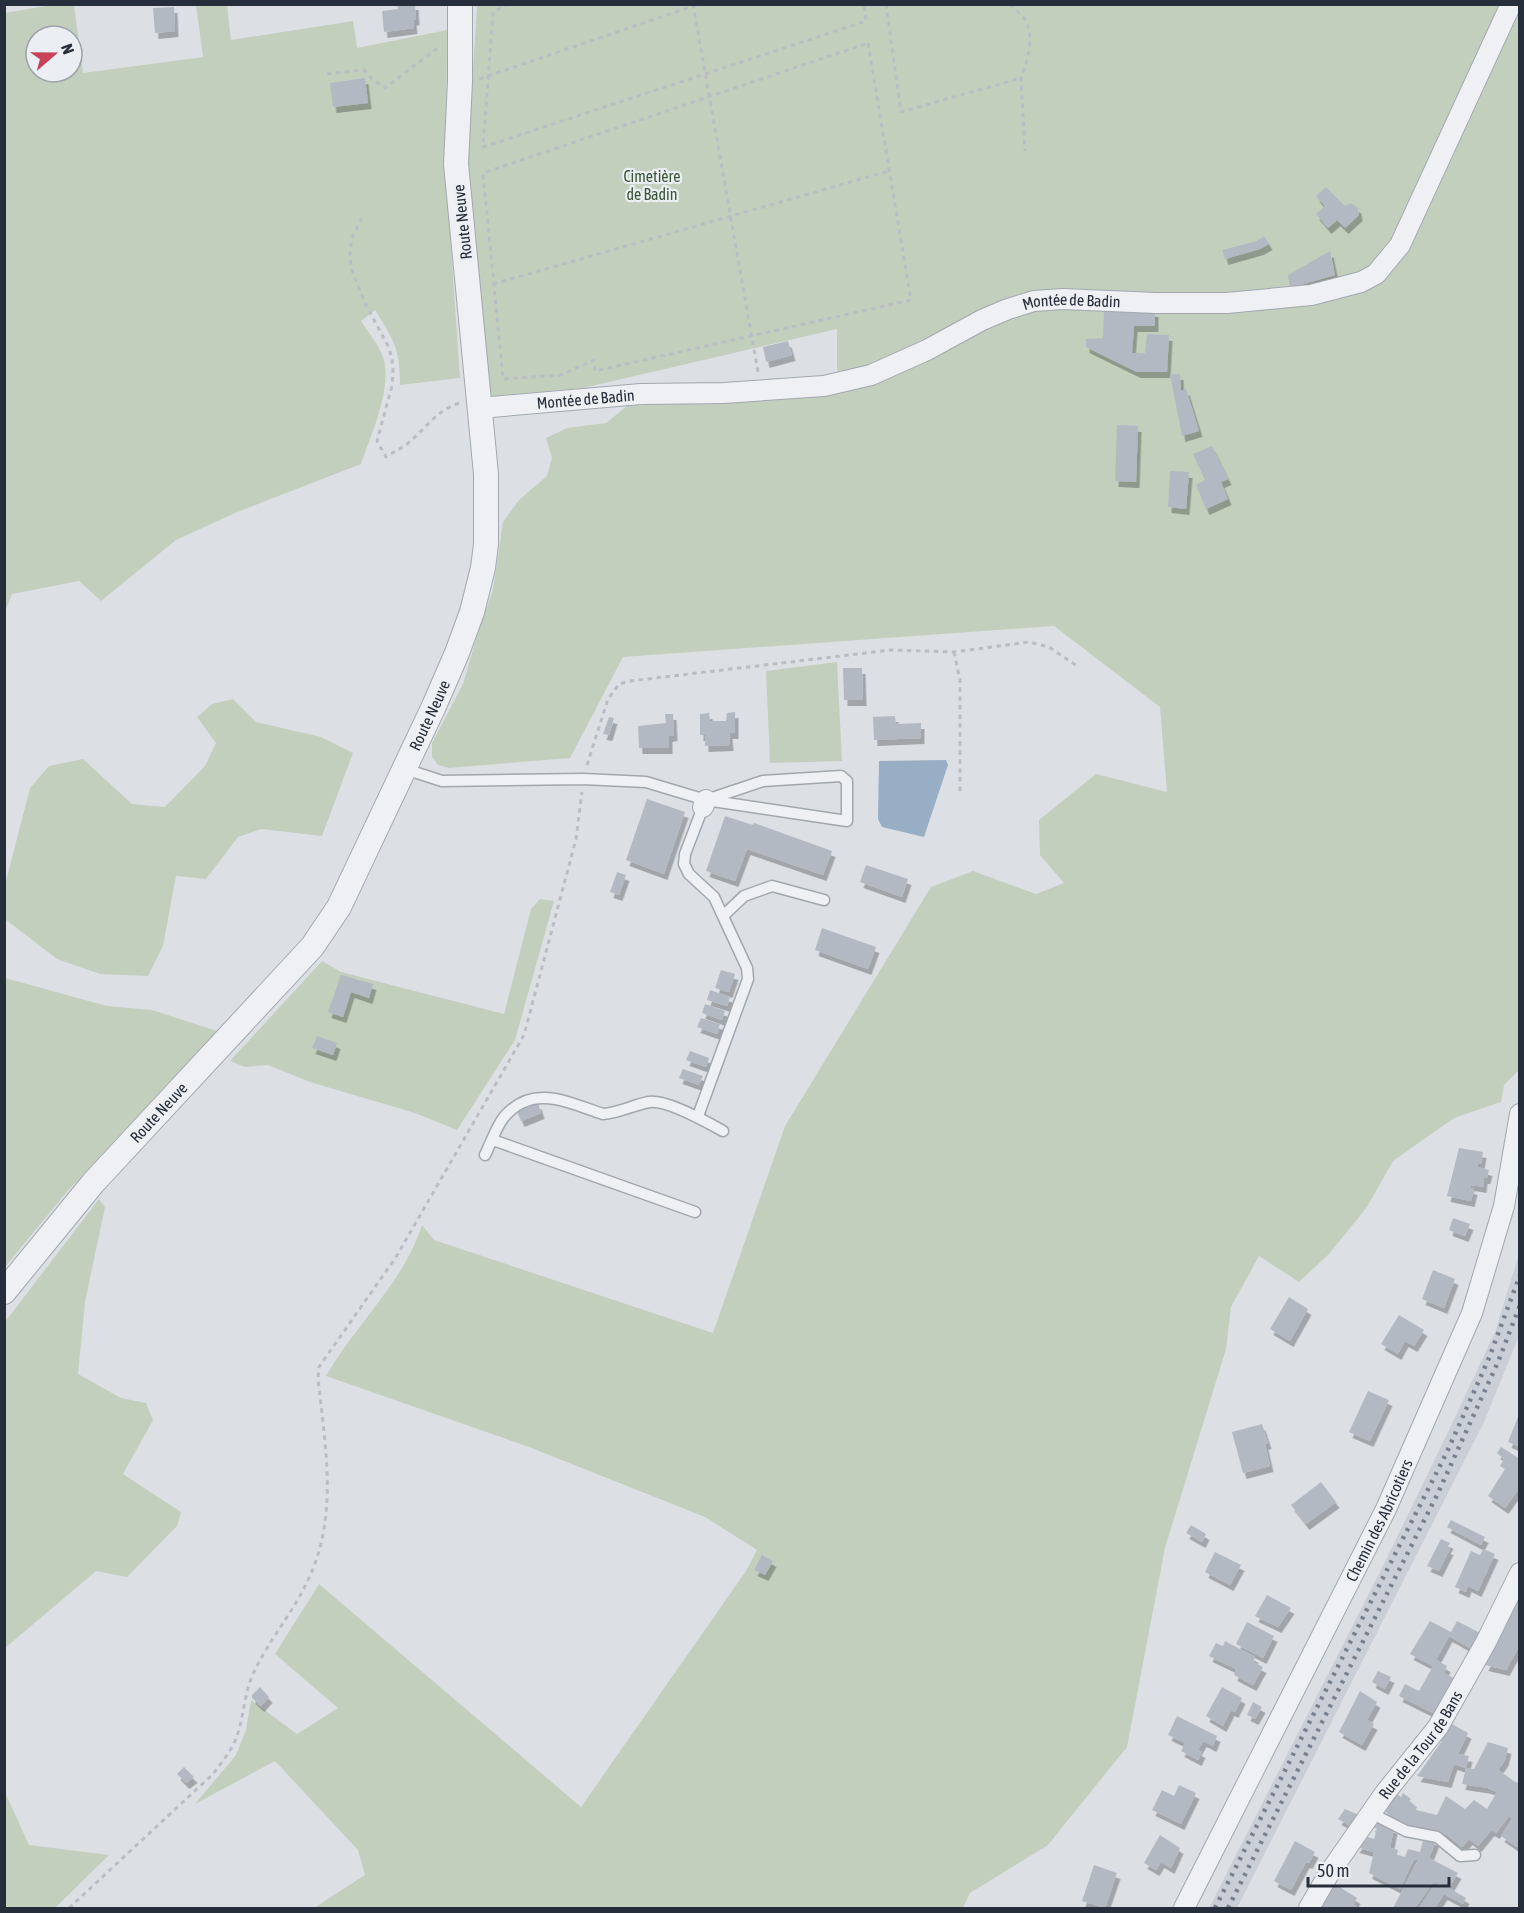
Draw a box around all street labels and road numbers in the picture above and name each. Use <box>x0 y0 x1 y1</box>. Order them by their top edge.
street label: Route Neuve <box>449 184 475 260</box>
street label: Montée de Badin <box>1020 290 1121 313</box>
street label: Montée de Badin <box>536 386 635 412</box>
street label: Route Neuve <box>405 677 453 753</box>
street label: Route Neuve <box>126 1079 191 1146</box>
street label: Chemin des Abricotiers <box>1342 1456 1416 1584</box>
street label: Rue de la Tour de Bans <box>1375 1687 1466 1802</box>

